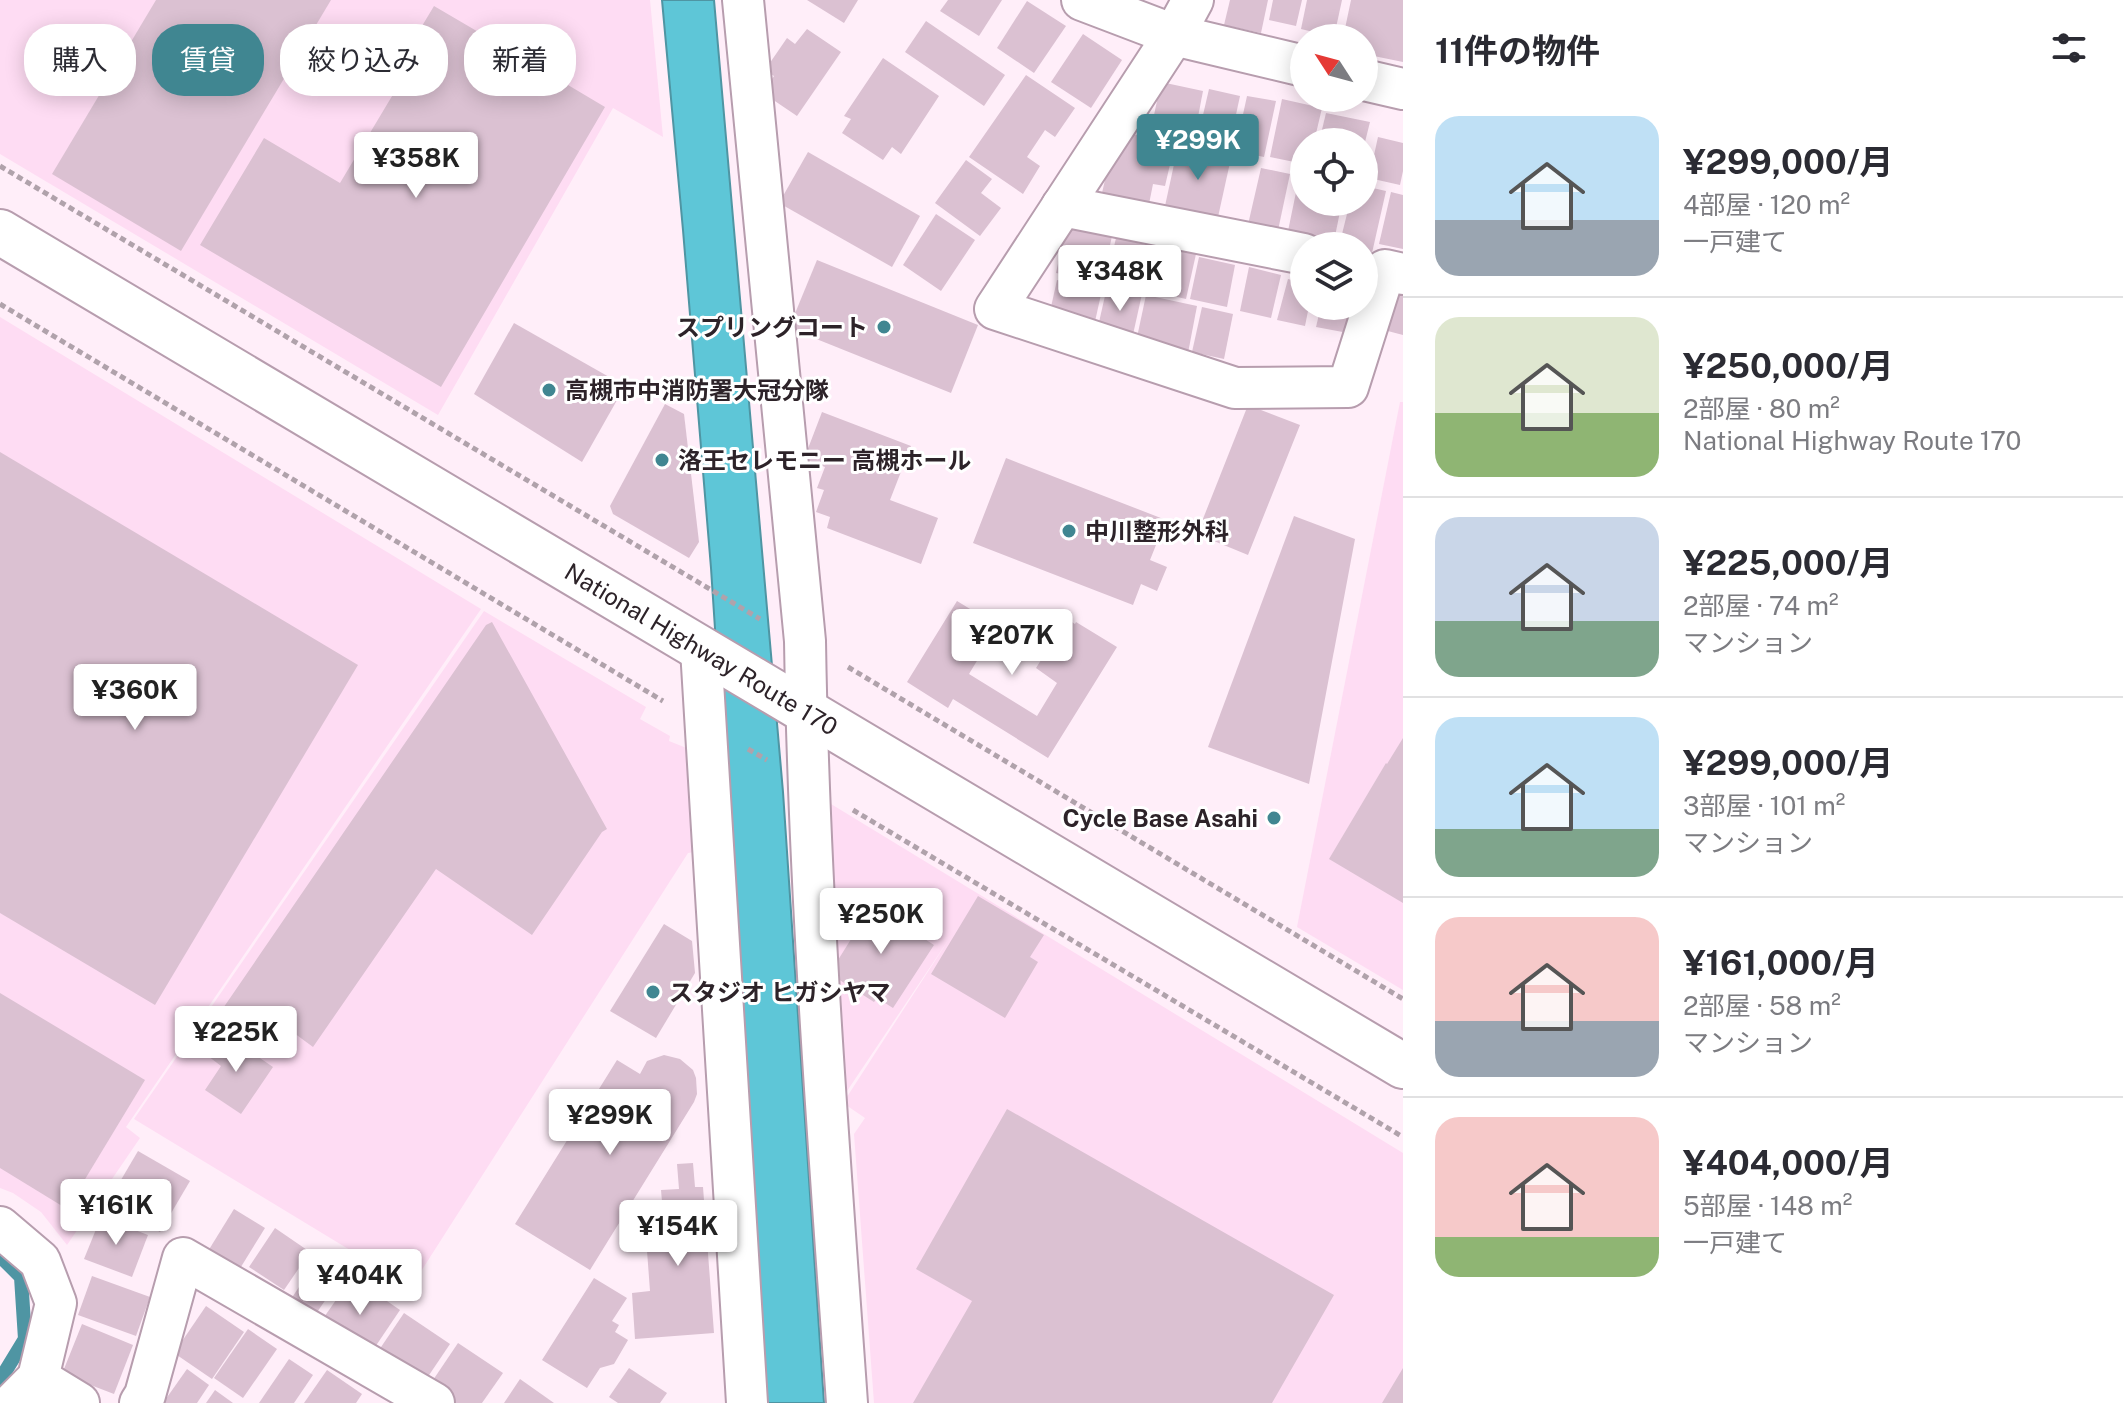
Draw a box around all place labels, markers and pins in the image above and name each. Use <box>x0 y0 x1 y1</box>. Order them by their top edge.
pin: ¥299K <box>1142 114 1254 182</box>
pin: ¥358K <box>360 132 472 200</box>
pin: ¥348K <box>1064 245 1176 313</box>
place label: スプリングコート <box>676 313 868 341</box>
marker: スプリングコート <box>875 318 893 336</box>
place label: 高槻市中消防署大冠分隊 <box>565 376 829 404</box>
marker: 高槻市中消防署大冠分隊 <box>540 381 558 399</box>
place label: 洛王セレモニー 高槻ホール <box>678 446 971 474</box>
marker: 洛王セレモニー 高槻ホール <box>653 451 671 469</box>
place label: 中川整形外科 <box>1085 517 1229 545</box>
marker: 中川整形外科 <box>1060 522 1078 540</box>
pin: ¥207K <box>956 609 1068 677</box>
pin: ¥360K <box>79 664 191 732</box>
place label: Cycle Base Asahi <box>1062 804 1258 832</box>
marker: Cycle Base Asahi <box>1265 809 1283 827</box>
pin: ¥250K <box>825 888 937 956</box>
place label: スタジオ ヒガシヤマ <box>669 978 890 1006</box>
marker: スタジオ ヒガシヤマ <box>644 983 662 1001</box>
pin: ¥225K <box>180 1006 292 1074</box>
pin: ¥299K <box>554 1089 666 1157</box>
pin: ¥161K <box>60 1179 172 1247</box>
pin: ¥154K <box>622 1200 734 1268</box>
pin: ¥404K <box>304 1249 416 1317</box>

